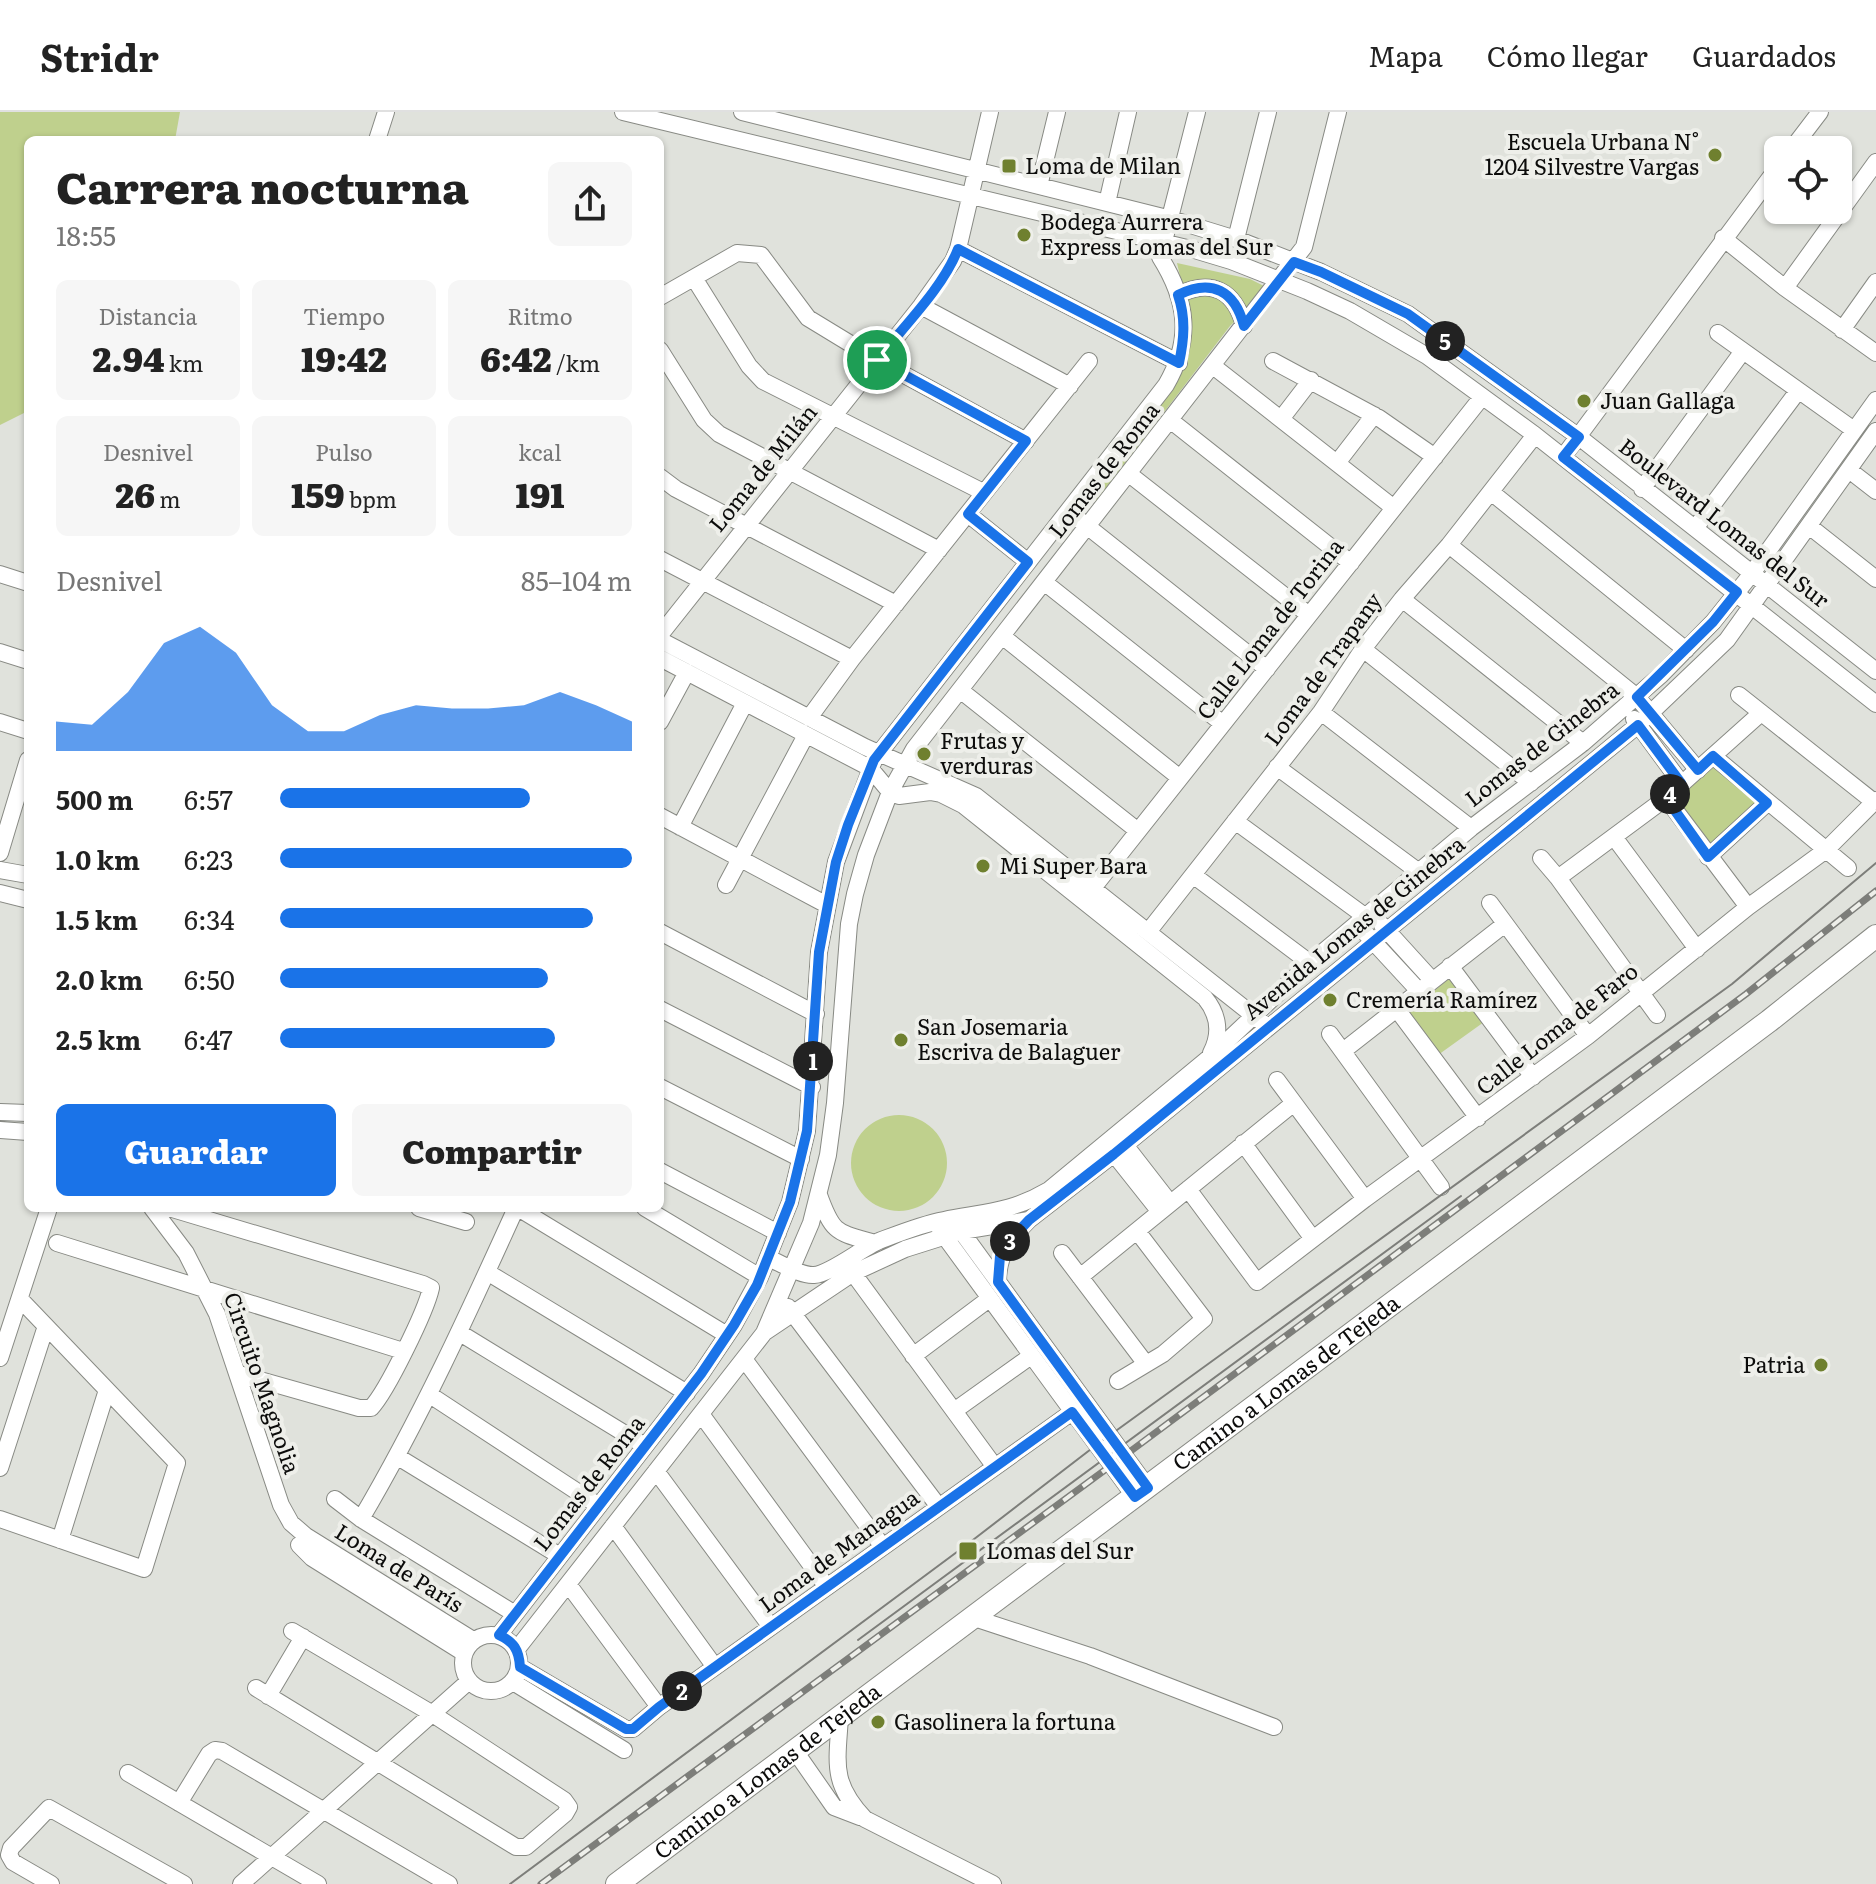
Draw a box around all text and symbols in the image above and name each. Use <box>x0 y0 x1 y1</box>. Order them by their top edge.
text: Stridr <box>40 27 159 84</box>
text: Mapa <box>1368 34 1443 76</box>
text: Cómo llegar <box>1487 34 1648 76</box>
text: Guardados <box>1692 34 1836 76</box>
place label: Escuela Urbana N° 1204 Silvestre Vargas <box>1484 124 1699 182</box>
map controls <box>1764 136 1852 224</box>
button: locate <box>1764 136 1852 224</box>
marker: Escuela Urbana N° 1204 Silvestre Vargas <box>1706 146 1724 164</box>
place label: Loma de Milan <box>1025 148 1181 181</box>
text: Carrera nocturna <box>56 152 469 218</box>
marker: Loma de Milan <box>1000 157 1018 175</box>
button: share <box>548 162 632 246</box>
place label: Bodega Aurrera Express Lomas del Sur <box>1040 204 1273 262</box>
text: 18:55 <box>56 215 116 254</box>
marker: Bodega Aurrera Express Lomas del Sur <box>1015 226 1033 244</box>
text: Distancia <box>99 299 197 332</box>
text: Tiempo <box>303 299 385 332</box>
text: Ritmo <box>507 299 573 332</box>
pin: 5 <box>1425 321 1465 361</box>
text: 5 <box>1439 324 1451 357</box>
pin <box>843 326 911 394</box>
text: 2.94 <box>93 332 164 382</box>
text: 19:42 <box>301 332 387 382</box>
text: 6:42 <box>480 332 552 382</box>
icon: arrive <box>855 338 899 382</box>
text: km <box>164 346 203 379</box>
text: /km <box>552 346 600 379</box>
place label: Juan Gallaga <box>1600 383 1735 416</box>
marker: Juan Gallaga <box>1575 392 1593 410</box>
street label: Lomas de Roma <box>1039 394 1166 544</box>
street label: Loma de Milán <box>700 396 824 538</box>
street label: Boulevard Lomas del Sur <box>1613 429 1838 615</box>
text: Desnivel <box>103 435 193 468</box>
text: Pulso <box>315 435 373 468</box>
text: kcal <box>518 435 562 468</box>
text: 26 <box>115 468 155 518</box>
text: 159 <box>291 468 345 518</box>
text: 191 <box>515 468 565 518</box>
text: m <box>155 482 181 515</box>
text: bpm <box>345 482 397 515</box>
street label: Calle Loma de Torina <box>1187 530 1350 726</box>
text: Desnivel <box>56 560 162 599</box>
text: 85–104 m <box>521 560 632 599</box>
street label: Loma de Trapany <box>1255 584 1389 752</box>
street label: Lomas de Ginebra <box>1457 672 1625 814</box>
place label: Frutas y verduras <box>940 723 1033 781</box>
marker: Frutas y verduras <box>915 745 933 763</box>
pin: 4 <box>1650 774 1690 814</box>
text: 4 <box>1663 777 1677 810</box>
text: 500 m <box>56 779 133 818</box>
text: 6:57 <box>184 779 233 818</box>
street label: Avenida Lomas de Ginebra <box>1235 827 1471 1027</box>
text: 1.0 km <box>56 839 140 878</box>
text: 6:23 <box>184 839 234 878</box>
place label: Mi Super Bara <box>999 848 1148 881</box>
marker: Mi Super Bara <box>974 857 992 875</box>
text: 1.5 km <box>56 899 138 938</box>
text: 6:34 <box>184 899 235 938</box>
street label: Calle Loma de Faro <box>1468 954 1644 1102</box>
text: 2.0 km <box>56 959 143 998</box>
text: 6:50 <box>184 959 235 998</box>
place label: Cremería Ramírez <box>1346 982 1538 1015</box>
marker: Cremería Ramírez <box>1321 991 1339 1009</box>
place label: San Josemaria Escriva de Balaguer <box>917 1009 1121 1067</box>
text: 2.5 km <box>56 1019 141 1058</box>
text: 6:47 <box>184 1019 233 1058</box>
marker: San Josemaria Escriva de Balaguer <box>892 1031 910 1049</box>
pin: 1 <box>793 1041 833 1081</box>
text: 1 <box>808 1044 818 1077</box>
button: Guardar <box>56 1104 336 1196</box>
button: Compartir <box>352 1104 632 1196</box>
pin: 3 <box>990 1221 1030 1261</box>
text: 3 <box>1004 1224 1016 1257</box>
street label: Camino a Lomas de Tejeda <box>1165 1285 1406 1478</box>
street label: Circuito Magnolia <box>217 1287 310 1478</box>
place label: Patria <box>1743 1347 1805 1380</box>
marker: Patria <box>1812 1356 1830 1374</box>
street label: Lomas de Roma <box>524 1407 651 1557</box>
street label: Loma de Managua <box>751 1480 925 1619</box>
street label: Loma de París <box>329 1514 470 1619</box>
place label: Lomas del Sur <box>986 1533 1134 1566</box>
marker: Lomas del Sur <box>957 1540 979 1562</box>
pin: 2 <box>662 1671 702 1711</box>
street label: Camino a Lomas de Tejeda <box>646 1674 887 1866</box>
text: 2 <box>676 1674 688 1707</box>
place label: Gasolinera la fortuna <box>894 1704 1116 1737</box>
marker: Gasolinera la fortuna <box>869 1713 887 1731</box>

